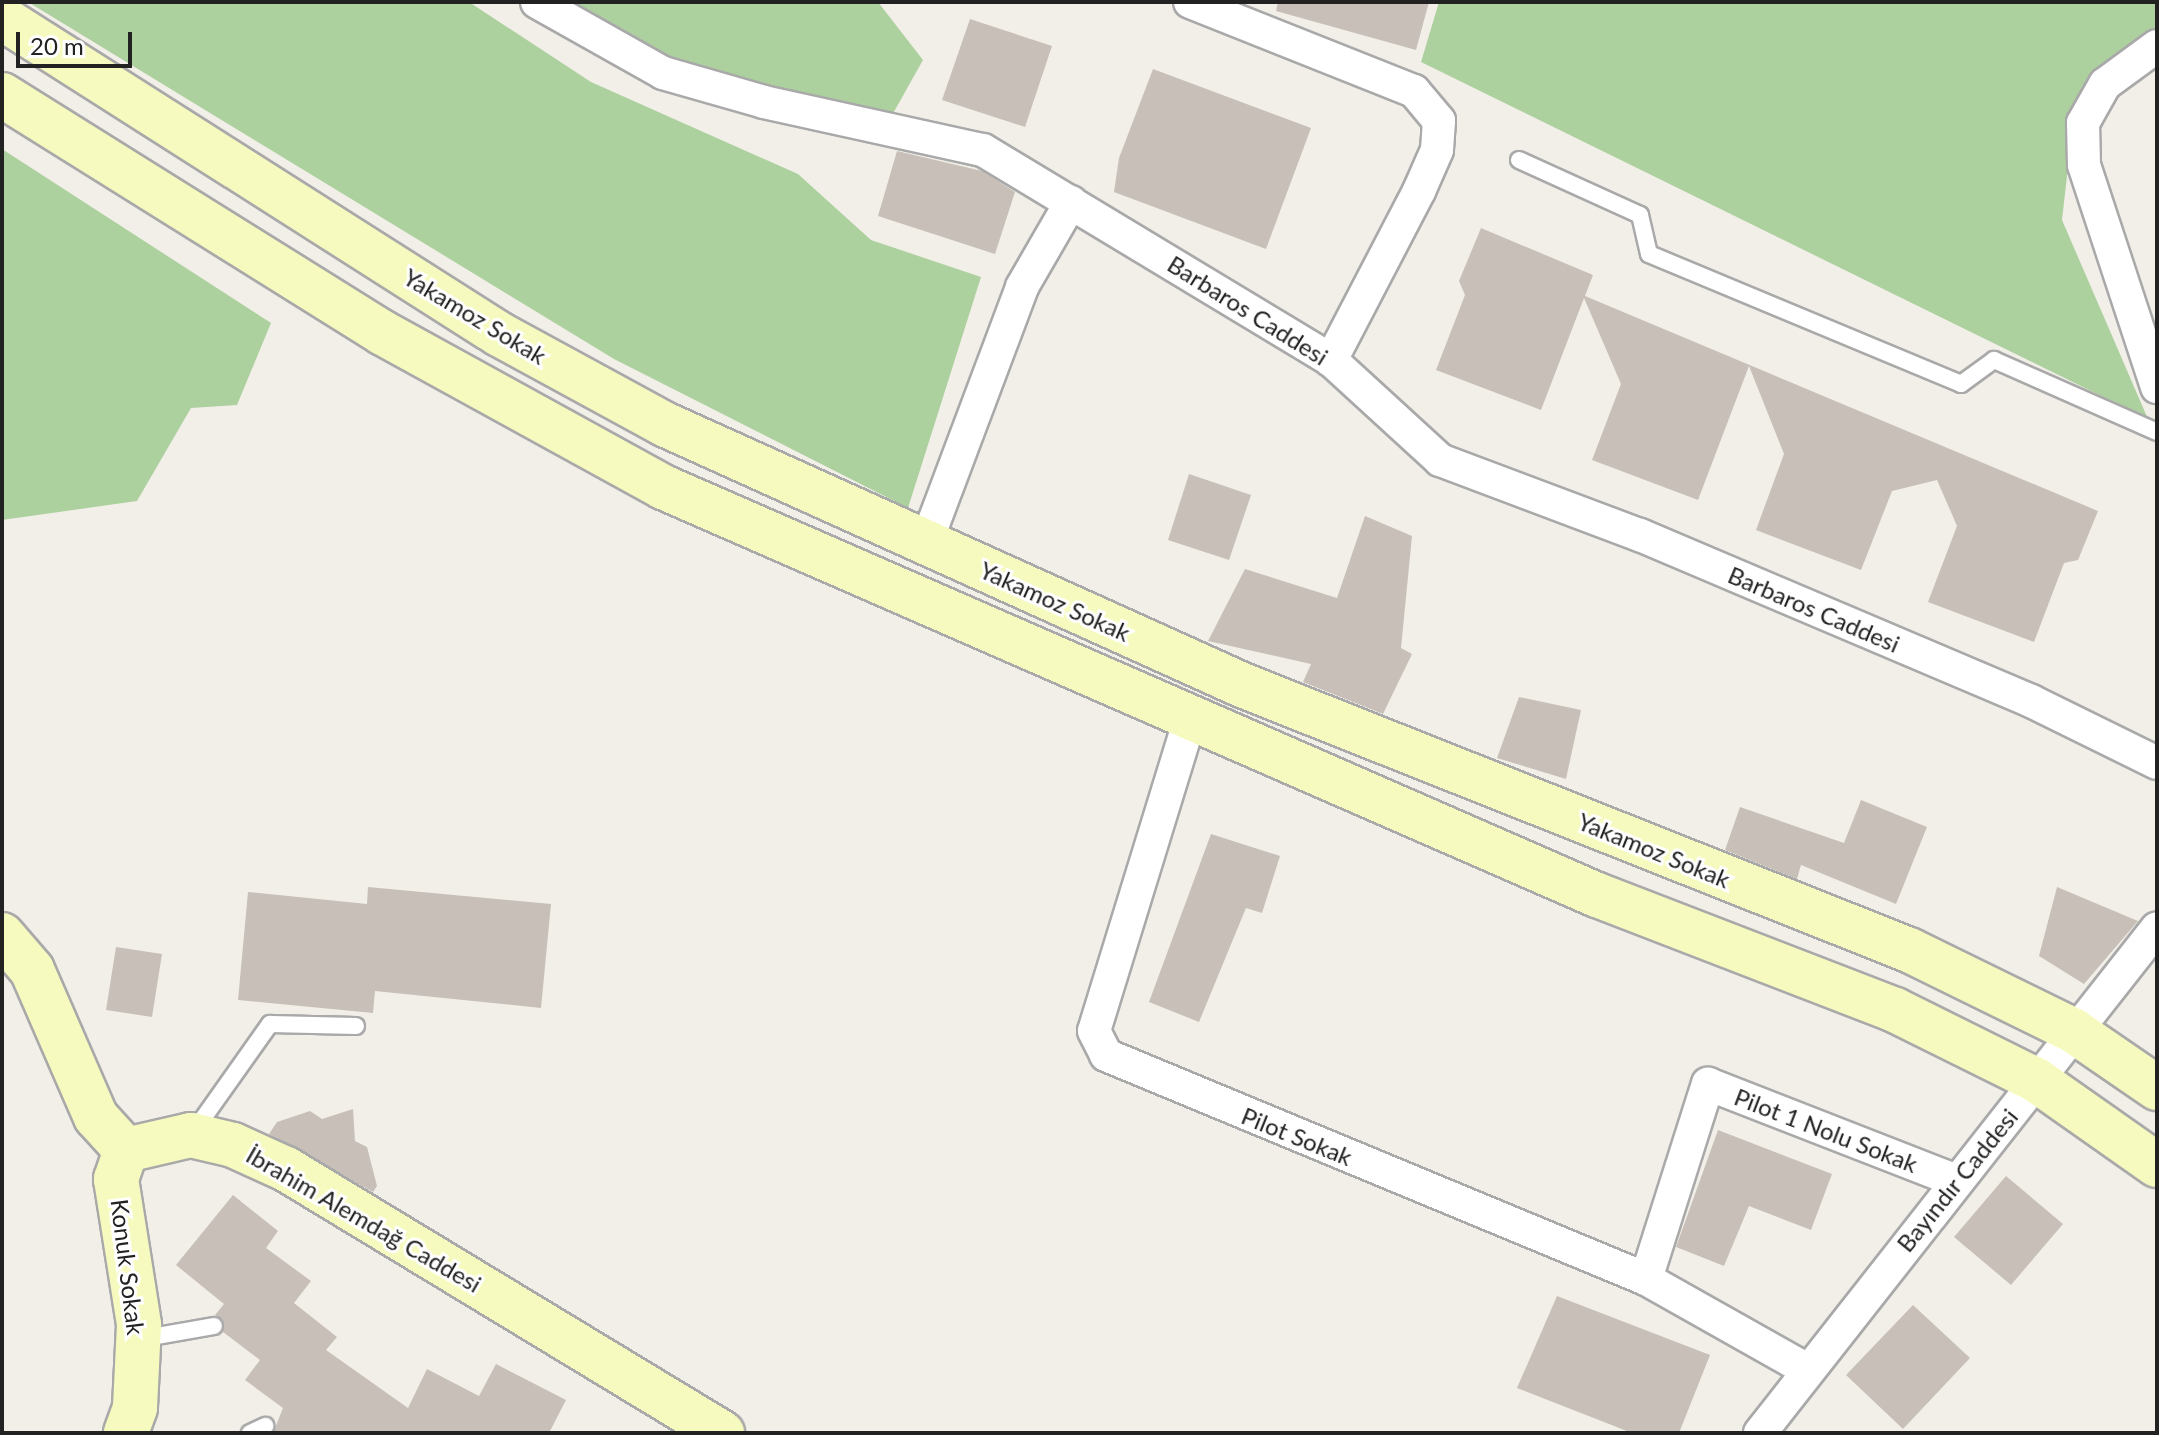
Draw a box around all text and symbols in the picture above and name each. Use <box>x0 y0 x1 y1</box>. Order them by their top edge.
scale bar <box>20 16 136 66</box>
text: 20 m <box>30 31 84 60</box>
street label: Barbaros Caddesi <box>1163 249 1333 371</box>
street label: Yakamoz Sokak <box>398 262 552 370</box>
street label: Yakamoz Sokak <box>975 555 1135 647</box>
street label: Barbaros Caddesi <box>1724 560 1904 658</box>
street label: Yakamoz Sokak <box>1574 806 1734 894</box>
street label: Pilot 1 Nolu Sokak <box>1730 1082 1922 1178</box>
street label: Pilot Sokak <box>1237 1101 1357 1171</box>
street label: Bayındır Caddesi <box>1890 1102 2024 1258</box>
street label: İbrahim Alemdağ Caddesi <box>241 1140 487 1298</box>
street label: Konuk Sokak <box>105 1197 151 1337</box>

